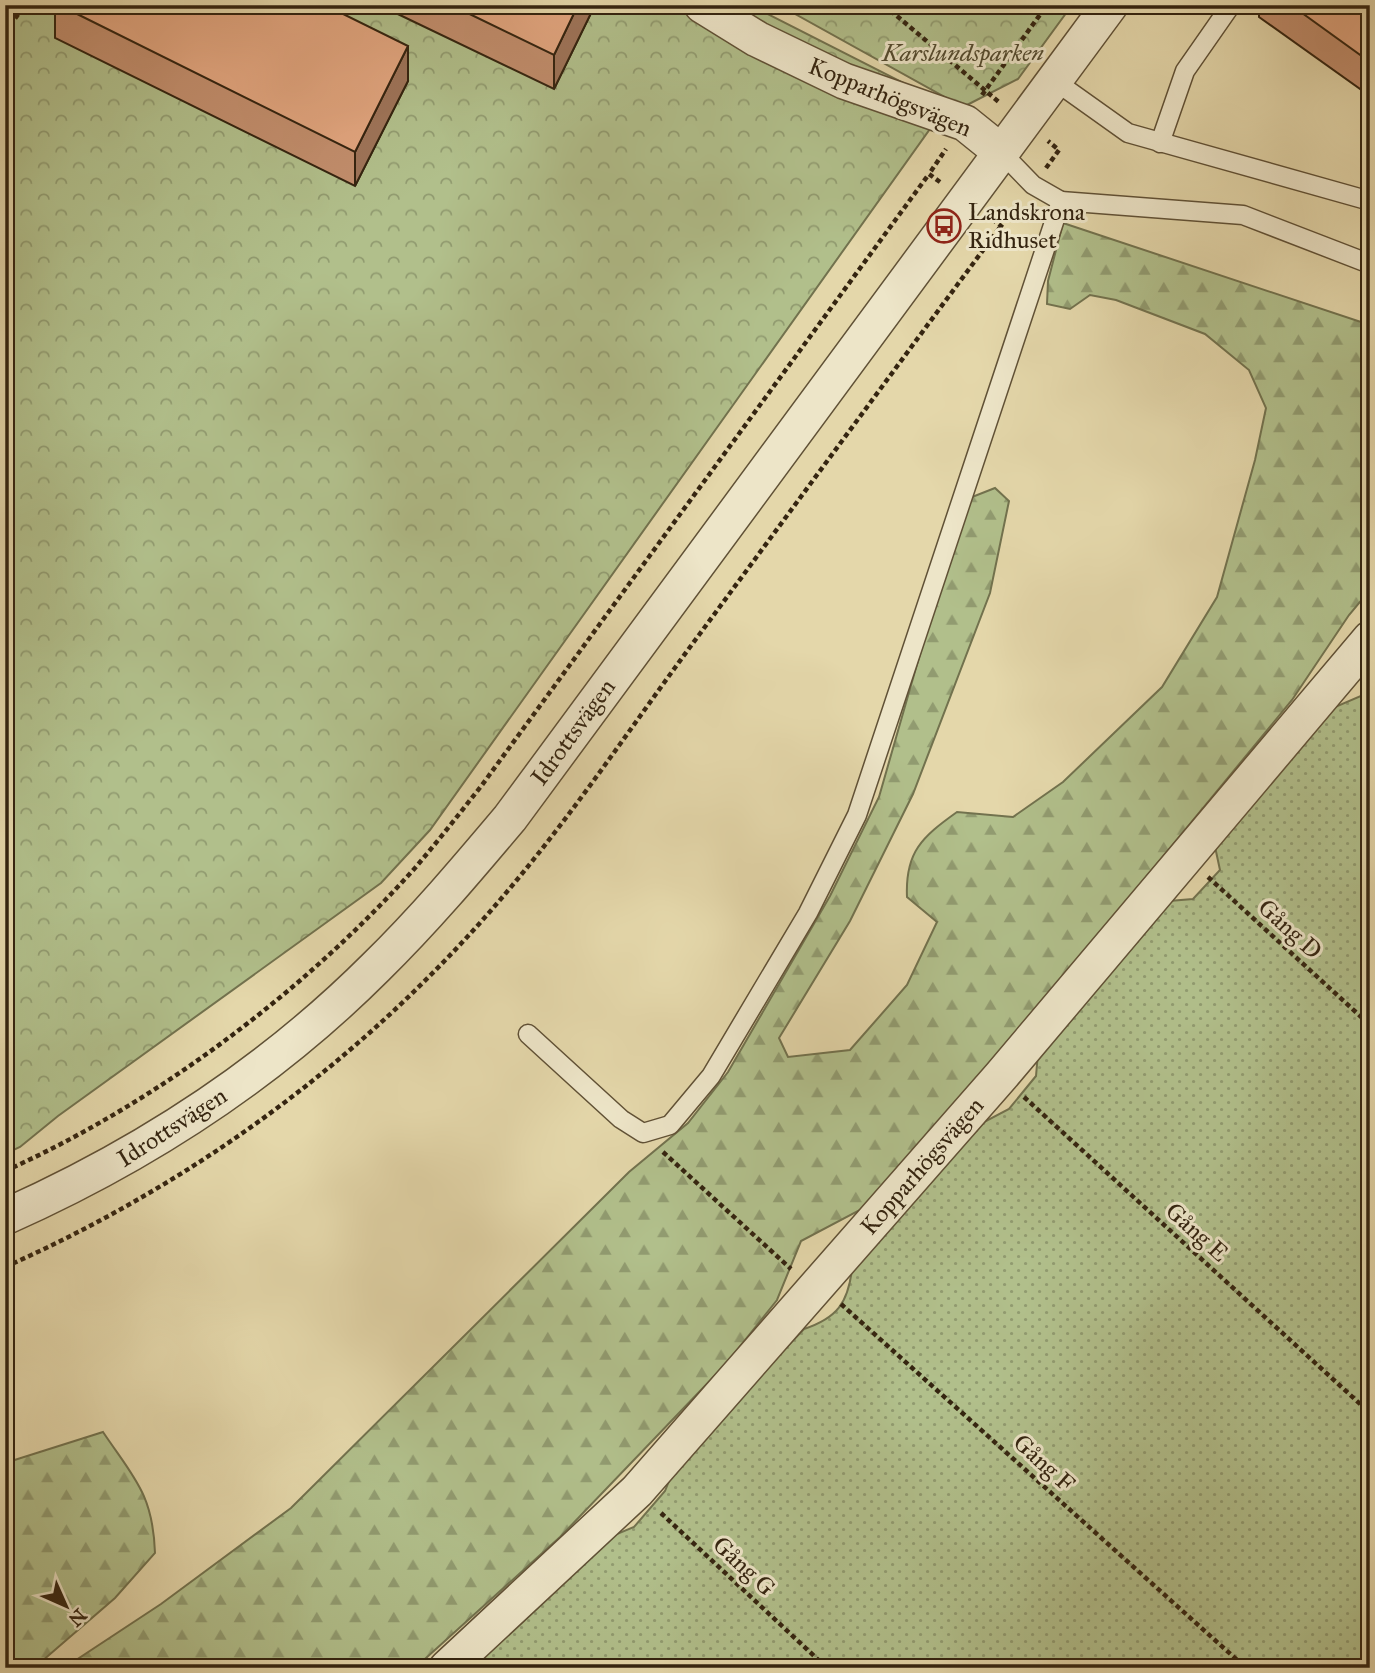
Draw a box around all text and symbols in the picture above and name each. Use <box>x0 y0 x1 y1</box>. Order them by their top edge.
park label: Karslundsparken <box>881 38 1044 68</box>
street label: Kopparhögsvägen <box>804 51 976 143</box>
place label: Landskrona Ridhuset <box>968 197 1086 255</box>
bus stop icon: Landskrona Ridhuset <box>925 207 963 245</box>
street label: Idrottsvägen <box>524 673 622 791</box>
street label: Gång D <box>1252 892 1328 966</box>
street label: Idrottsvägen <box>112 1080 232 1174</box>
street label: Kopparhögsvägen <box>854 1091 990 1241</box>
street label: Gång E <box>1159 1196 1235 1268</box>
street label: Gång F <box>1007 1428 1081 1499</box>
street label: Gång G <box>706 1530 782 1602</box>
north arrow <box>32 1572 102 1642</box>
text: N <box>64 1604 92 1632</box>

